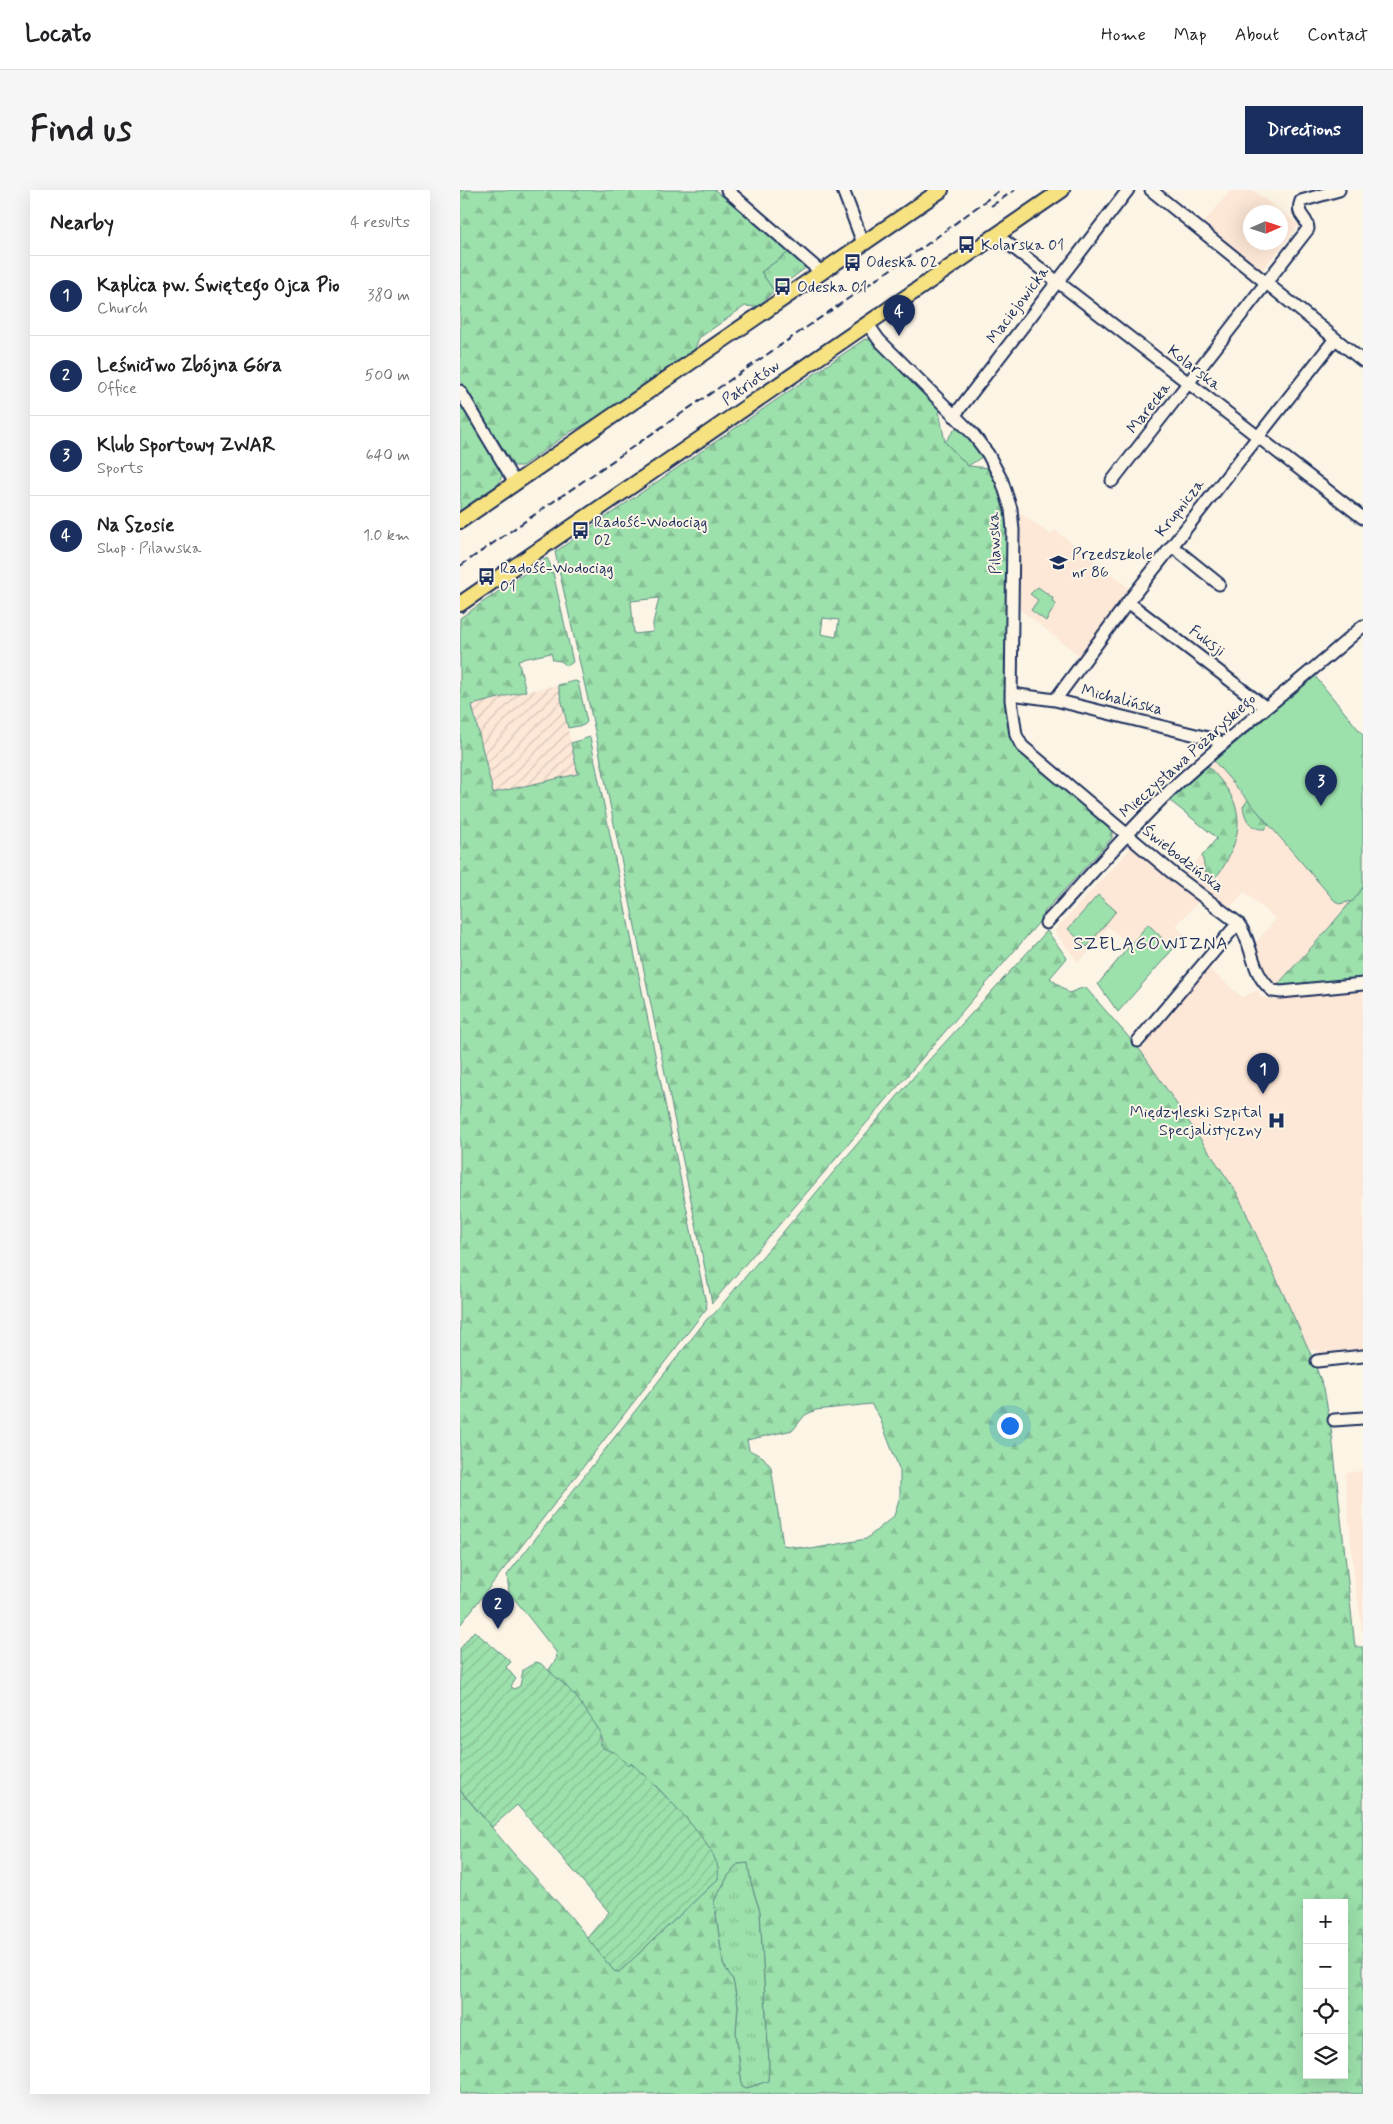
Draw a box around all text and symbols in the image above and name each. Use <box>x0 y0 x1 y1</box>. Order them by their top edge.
text: Locato <box>25 19 91 50</box>
text: Home <box>1101 23 1146 47</box>
text: Map <box>1174 23 1207 47</box>
text: About <box>1235 23 1279 47</box>
text: Contact <box>1307 23 1368 47</box>
button: Directions <box>1245 106 1363 154</box>
text: Find us <box>30 107 132 153</box>
north arrow <box>1243 205 1288 250</box>
text: Nearby <box>50 209 114 237</box>
text: 4 results <box>350 212 410 233</box>
bus stop icon: Kolarska 01 <box>957 235 977 255</box>
place label: Kolarska 01 <box>981 235 1064 256</box>
bus stop icon: Odeska 02 <box>842 252 862 272</box>
place label: Odeska 02 <box>866 252 938 273</box>
street label: Maciejowicka <box>982 262 1054 348</box>
text: Kaplica pw. Świętego Ojca Pio <box>97 273 340 298</box>
bus stop icon: Odeska 01 <box>773 277 793 297</box>
place label: Odeska 01 <box>797 277 867 298</box>
text: 1 <box>62 285 70 306</box>
text: 380 m <box>367 285 410 306</box>
pin: 4 <box>883 295 915 336</box>
text: Church <box>97 298 148 319</box>
street label: Kolarska <box>1163 340 1226 396</box>
text: Leśnictwo Zbójna Góra <box>97 353 282 378</box>
street label: Patriotów <box>718 355 784 411</box>
text: 2 <box>62 365 70 386</box>
text: 500 m <box>365 365 410 386</box>
text: Office <box>97 378 137 399</box>
street label: Marecka <box>1122 378 1176 438</box>
text: Klub Sportowy ZWAR <box>97 433 275 458</box>
text: 3 <box>62 445 70 466</box>
text: 640 m <box>365 445 410 466</box>
text: Sports <box>97 458 143 479</box>
street label: Krupnicza <box>1151 474 1210 541</box>
street label: Pilawska <box>983 511 1007 575</box>
place label: Radość-Wodociąg 02 <box>594 512 708 551</box>
text: Na Szosie <box>97 513 174 538</box>
bus stop icon: Radość-Wodociąg 02 <box>570 521 590 541</box>
text: 4 <box>61 525 71 546</box>
text: 1.0 km <box>363 525 410 546</box>
text: Shop · Pilawska <box>97 538 201 559</box>
place label: Przedszkole nr 86 <box>1072 544 1153 583</box>
school or university icon: Przedszkole nr 86 <box>1048 553 1068 573</box>
place label: Radość-Wodociąg 01 <box>500 558 614 597</box>
bus stop icon: Radość-Wodociąg 01 <box>476 567 496 587</box>
street label: Fuksji <box>1185 621 1229 661</box>
street label: Michalińska <box>1079 680 1165 720</box>
street label: Mieczysława Pożaryskiego <box>1115 689 1261 824</box>
pin: 3 <box>1305 765 1337 806</box>
street label: Świebodzińska <box>1138 820 1228 898</box>
district label: SZELĄGOWIZNA <box>1073 932 1229 956</box>
pin: 1 <box>1247 1053 1279 1094</box>
place label: Międzyleski Szpital Specjalistyczny <box>1130 1102 1262 1141</box>
hospital icon: Międzyleski Szpital Specjalistyczny <box>1266 1111 1286 1131</box>
your location <box>997 1413 1023 1439</box>
pin: 2 <box>482 1588 514 1629</box>
map controls <box>1303 1899 1348 2079</box>
button: + <box>1303 1899 1348 1944</box>
button: − <box>1303 1944 1348 1989</box>
button: locate <box>1303 1989 1348 2034</box>
button: layers <box>1303 2034 1348 2079</box>

